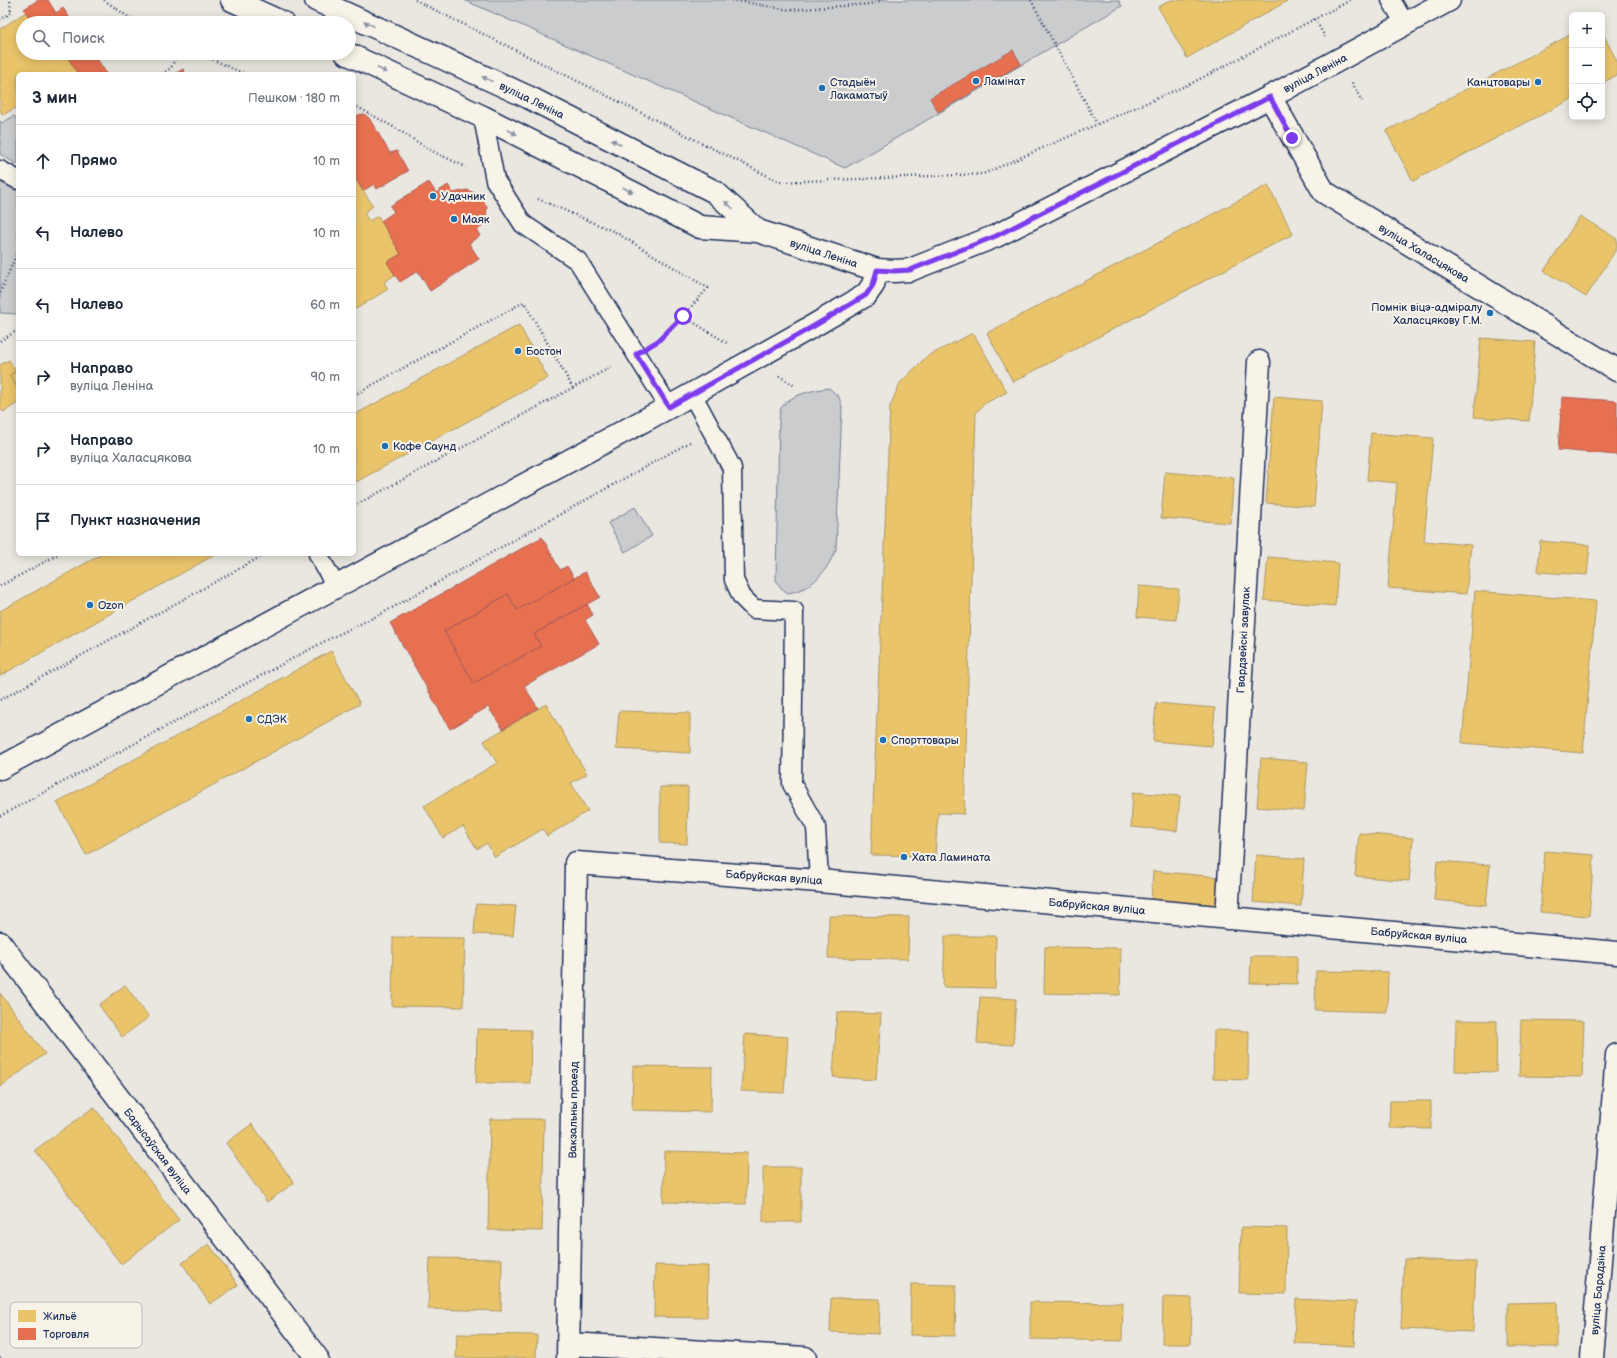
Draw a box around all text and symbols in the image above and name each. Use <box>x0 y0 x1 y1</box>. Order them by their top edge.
map controls <box>1569 12 1605 120</box>
button: + <box>1569 12 1605 48</box>
search box <box>16 16 356 60</box>
one-way arrow <box>363 21 375 28</box>
icon: search <box>30 27 52 49</box>
text: Поиск <box>62 29 105 48</box>
button: − <box>1569 48 1605 84</box>
street label: вуліца Леніна <box>1281 51 1350 96</box>
one-way arrow <box>376 67 387 73</box>
place label: Ламінат <box>983 75 1025 88</box>
one-way arrow <box>481 76 493 82</box>
place label: Стадыён Лакаматыў <box>829 76 888 102</box>
marker: Ламінат <box>971 76 981 86</box>
place label: Канцтовары <box>1467 76 1530 89</box>
marker: Канцтовары <box>1533 77 1543 87</box>
street label: вуліца Леніна <box>497 79 567 122</box>
marker: Стадыён Лакаматыў <box>817 83 827 93</box>
button: locate <box>1569 84 1605 120</box>
text: 3 мин <box>32 88 77 108</box>
text: Пешком · 180 m <box>248 90 340 106</box>
one-way arrow <box>506 129 517 135</box>
route end <box>1283 129 1301 147</box>
one-way arrow <box>611 139 622 145</box>
icon: ahead <box>32 150 54 172</box>
text: Прямо <box>70 151 117 170</box>
text: 10 m <box>313 153 340 169</box>
one-way arrow <box>622 187 633 193</box>
place label: Удачник <box>441 190 485 203</box>
marker: Удачник <box>428 191 438 201</box>
one-way arrow <box>725 201 734 210</box>
place label: Маяк <box>462 213 490 226</box>
marker: Маяк <box>449 214 459 224</box>
street label: вуліца Халасцякова <box>1376 221 1472 286</box>
icon: left <box>32 222 54 244</box>
text: Налево <box>70 223 123 242</box>
text: 10 m <box>313 225 340 241</box>
street label: вуліца Леніна <box>788 236 860 271</box>
icon: left <box>32 294 54 316</box>
text: Налево <box>70 295 123 314</box>
text: 60 m <box>310 297 340 313</box>
place label: Помнік віцэ-адміралу Халасцякову Г.М. <box>1371 301 1482 327</box>
route start <box>674 307 692 325</box>
marker: Помнік віцэ-адміралу Халасцякову Г.М. <box>1485 308 1495 318</box>
place label: Бостон <box>526 345 562 358</box>
marker: Бостон <box>513 346 523 356</box>
text: Направо <box>70 359 133 378</box>
icon: right <box>32 366 54 388</box>
text: 90 m <box>311 369 340 385</box>
text: вуліца Леніна <box>70 378 153 394</box>
text: Направо <box>70 431 133 450</box>
icon: right <box>32 438 54 460</box>
place label: Кофе Саунд <box>393 440 456 453</box>
text: 10 m <box>313 441 340 457</box>
marker: Кофе Саунд <box>380 441 390 451</box>
text: вуліца Халасцякова <box>70 450 192 466</box>
icon: arrive <box>32 510 54 532</box>
text: Пункт назначения <box>70 511 201 530</box>
street label: Гвардзейскі завулак <box>1234 586 1253 694</box>
place label: Ozon <box>98 599 124 612</box>
marker: Ozon <box>85 600 95 610</box>
place label: СДЭК <box>257 713 288 726</box>
marker: СДЭК <box>244 714 254 724</box>
place label: Спорттовары <box>891 734 959 747</box>
marker: Спорттовары <box>878 735 888 745</box>
place label: Хата Ламината <box>912 851 991 864</box>
marker: Хата Ламината <box>899 852 909 862</box>
street label: Бабруйская вуліца <box>725 868 823 887</box>
street label: Бабруйская вуліца <box>1048 896 1146 917</box>
street label: Бабруйская вуліца <box>1370 925 1468 946</box>
street label: Вакзальны праезд <box>566 1061 581 1159</box>
street label: Барысаўская вуліца <box>121 1106 195 1197</box>
street label: вуліца Барадзіна <box>1588 1244 1609 1335</box>
legend <box>10 1302 142 1348</box>
text: Жильё <box>43 1310 77 1323</box>
text: Торговля <box>43 1328 89 1341</box>

